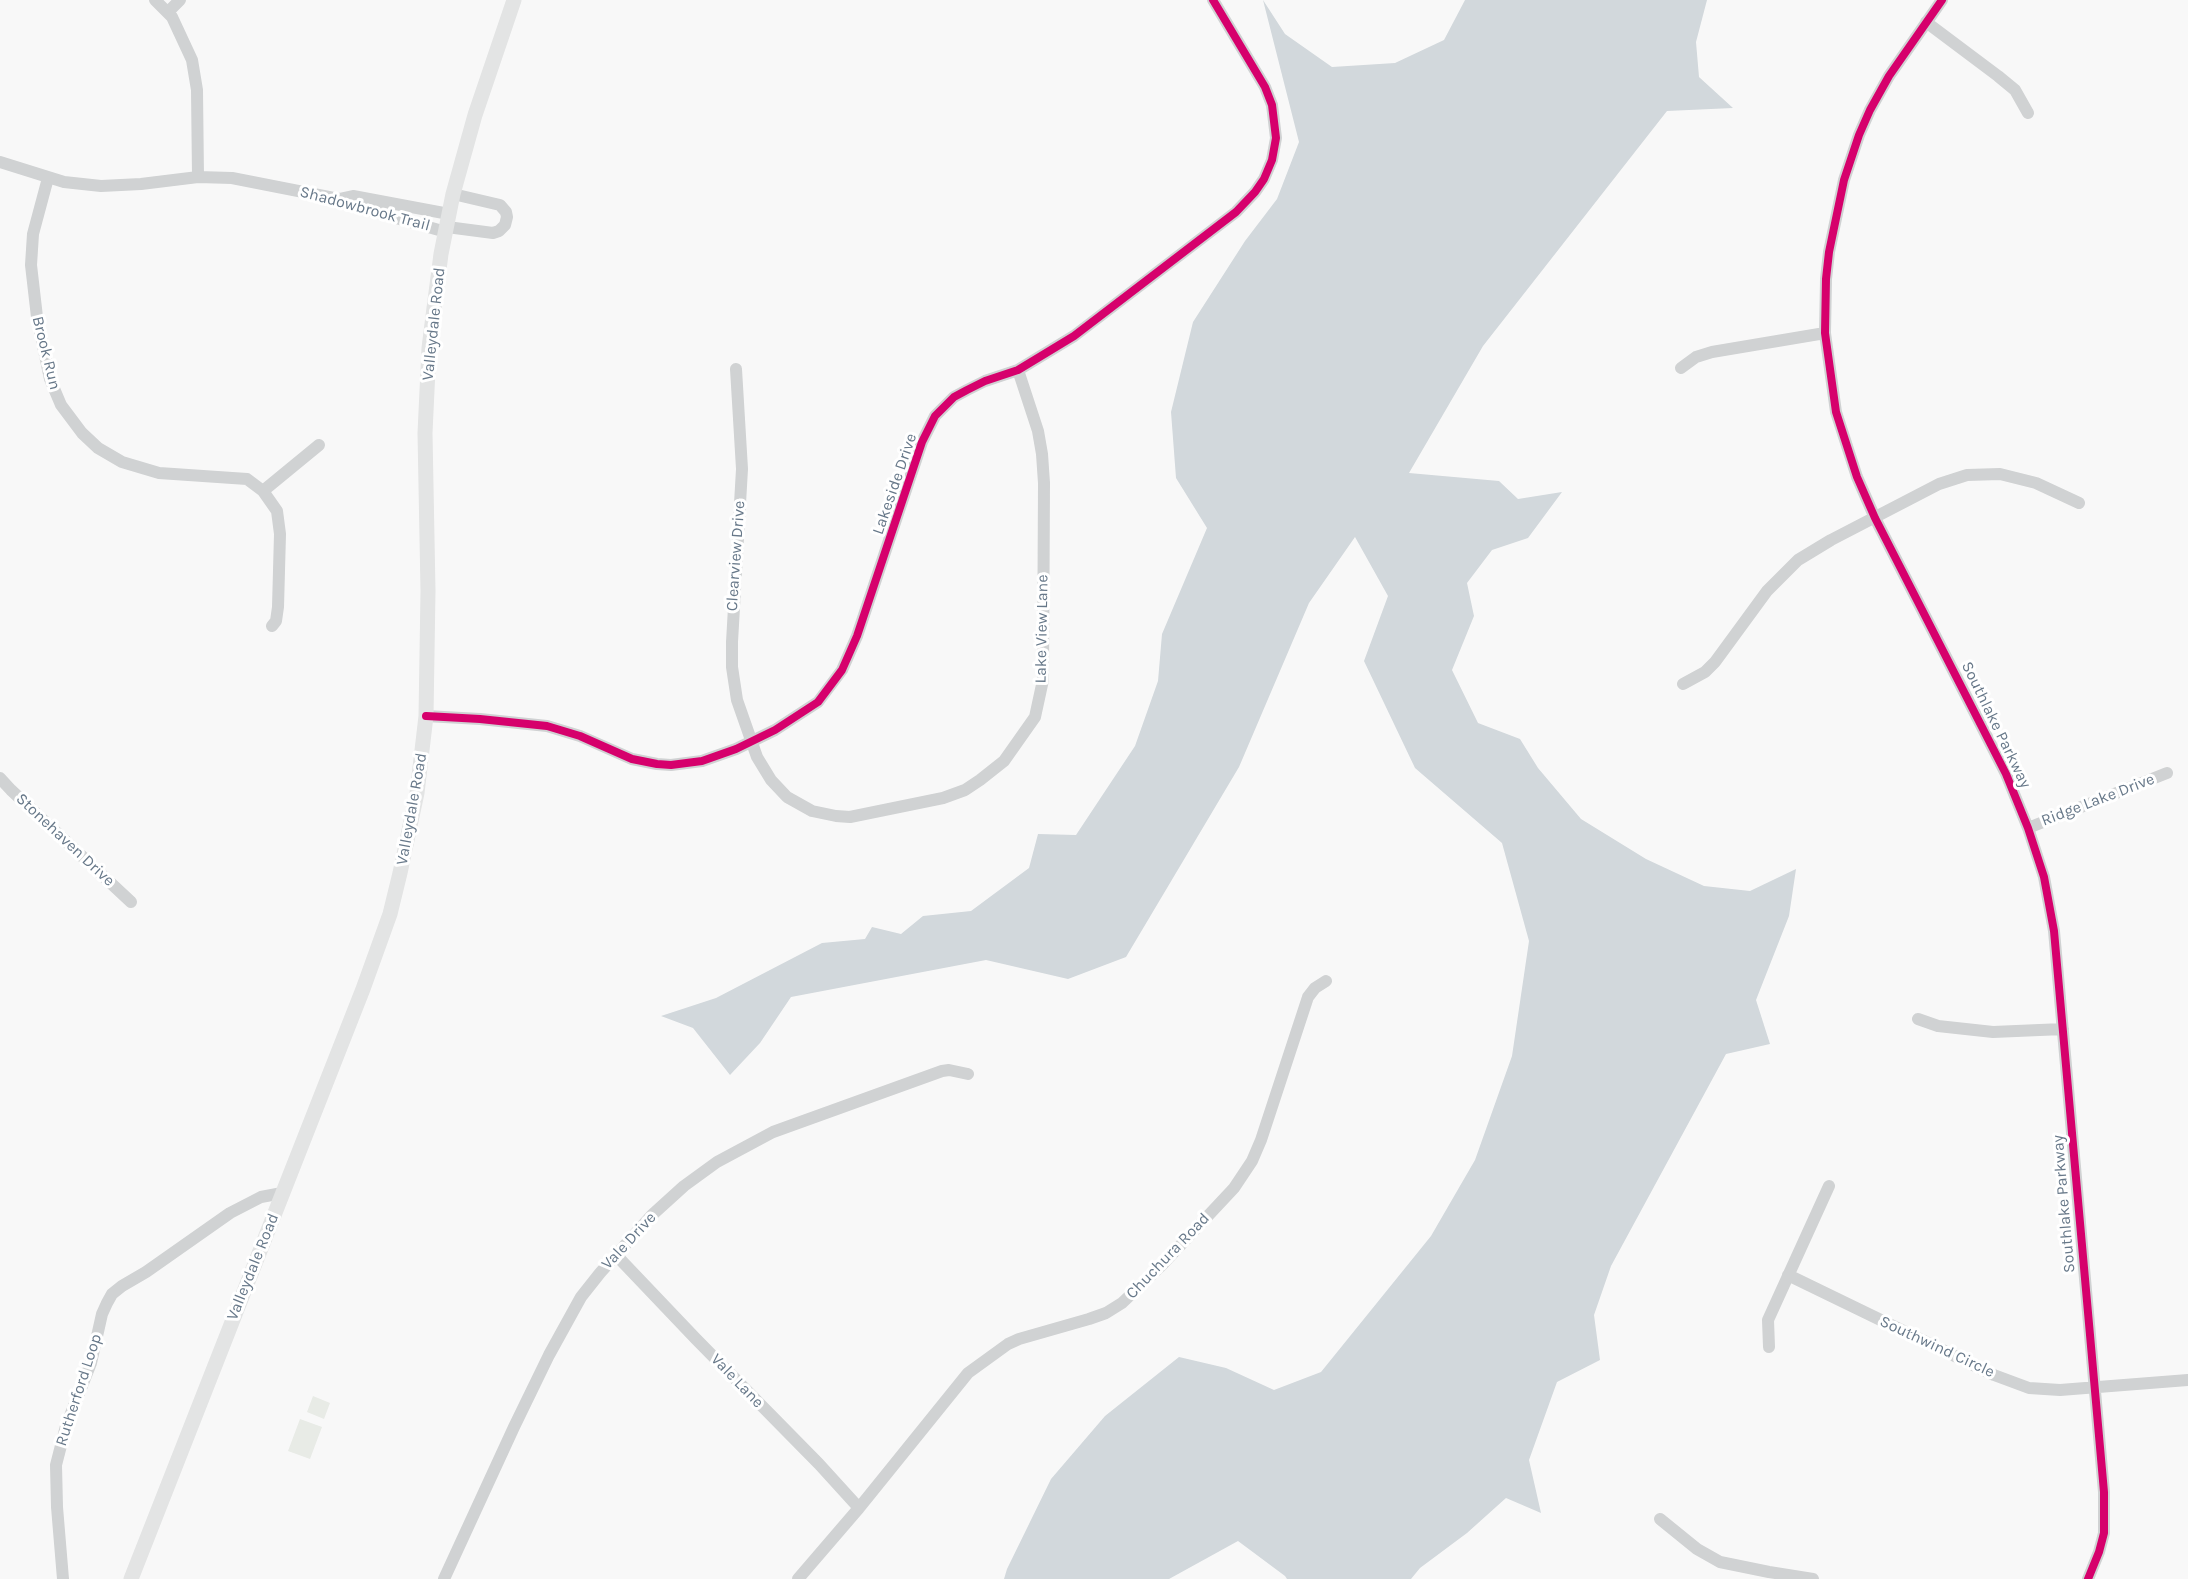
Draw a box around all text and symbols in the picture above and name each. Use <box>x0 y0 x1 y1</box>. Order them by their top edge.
street label: Shadowbrook Trail <box>298 182 432 236</box>
street label: Valleydale Road <box>419 267 449 381</box>
street label: Brook Run <box>28 314 64 392</box>
street label: Lakeside Drive <box>869 431 921 537</box>
street label: Clearview Drive <box>723 500 749 612</box>
street label: Lake View Lane <box>1031 574 1053 684</box>
street label: Southlake Parkway <box>1957 659 2035 791</box>
street label: Valleydale Road <box>393 751 431 867</box>
street label: Ridge Lake Drive <box>2039 770 2157 830</box>
street label: Stonehaven Drive <box>12 789 118 891</box>
street label: Southlake Parkway <box>2048 1134 2080 1274</box>
street label: Vale Drive <box>598 1208 660 1274</box>
street label: Chuchura Road <box>1122 1209 1214 1303</box>
street label: Valleydale Road <box>223 1211 283 1323</box>
street label: Southwind Circle <box>1877 1312 1997 1382</box>
street label: Rutherford Loop <box>52 1332 106 1448</box>
street label: Vale Lane <box>706 1350 768 1412</box>

